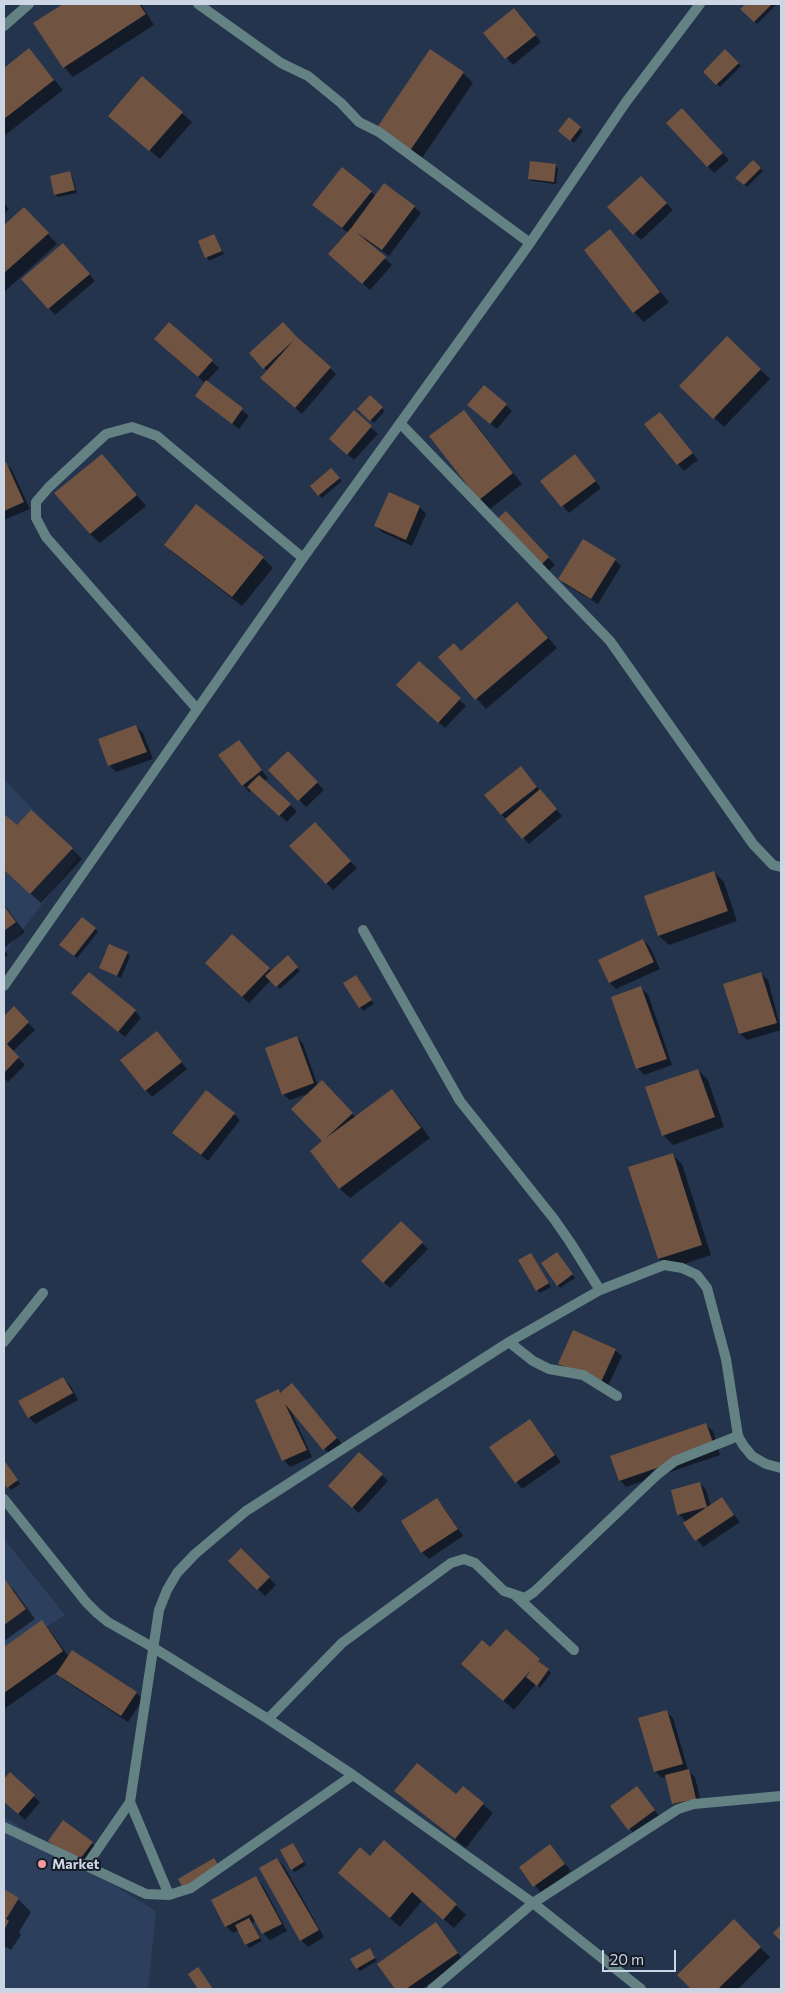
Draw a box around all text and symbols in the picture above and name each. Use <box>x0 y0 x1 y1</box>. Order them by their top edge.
place label: Market <box>52 1856 99 1872</box>
marker: Market <box>36 1858 48 1870</box>
scale bar <box>605 1940 679 1972</box>
text: 20 m <box>610 1950 644 1968</box>

